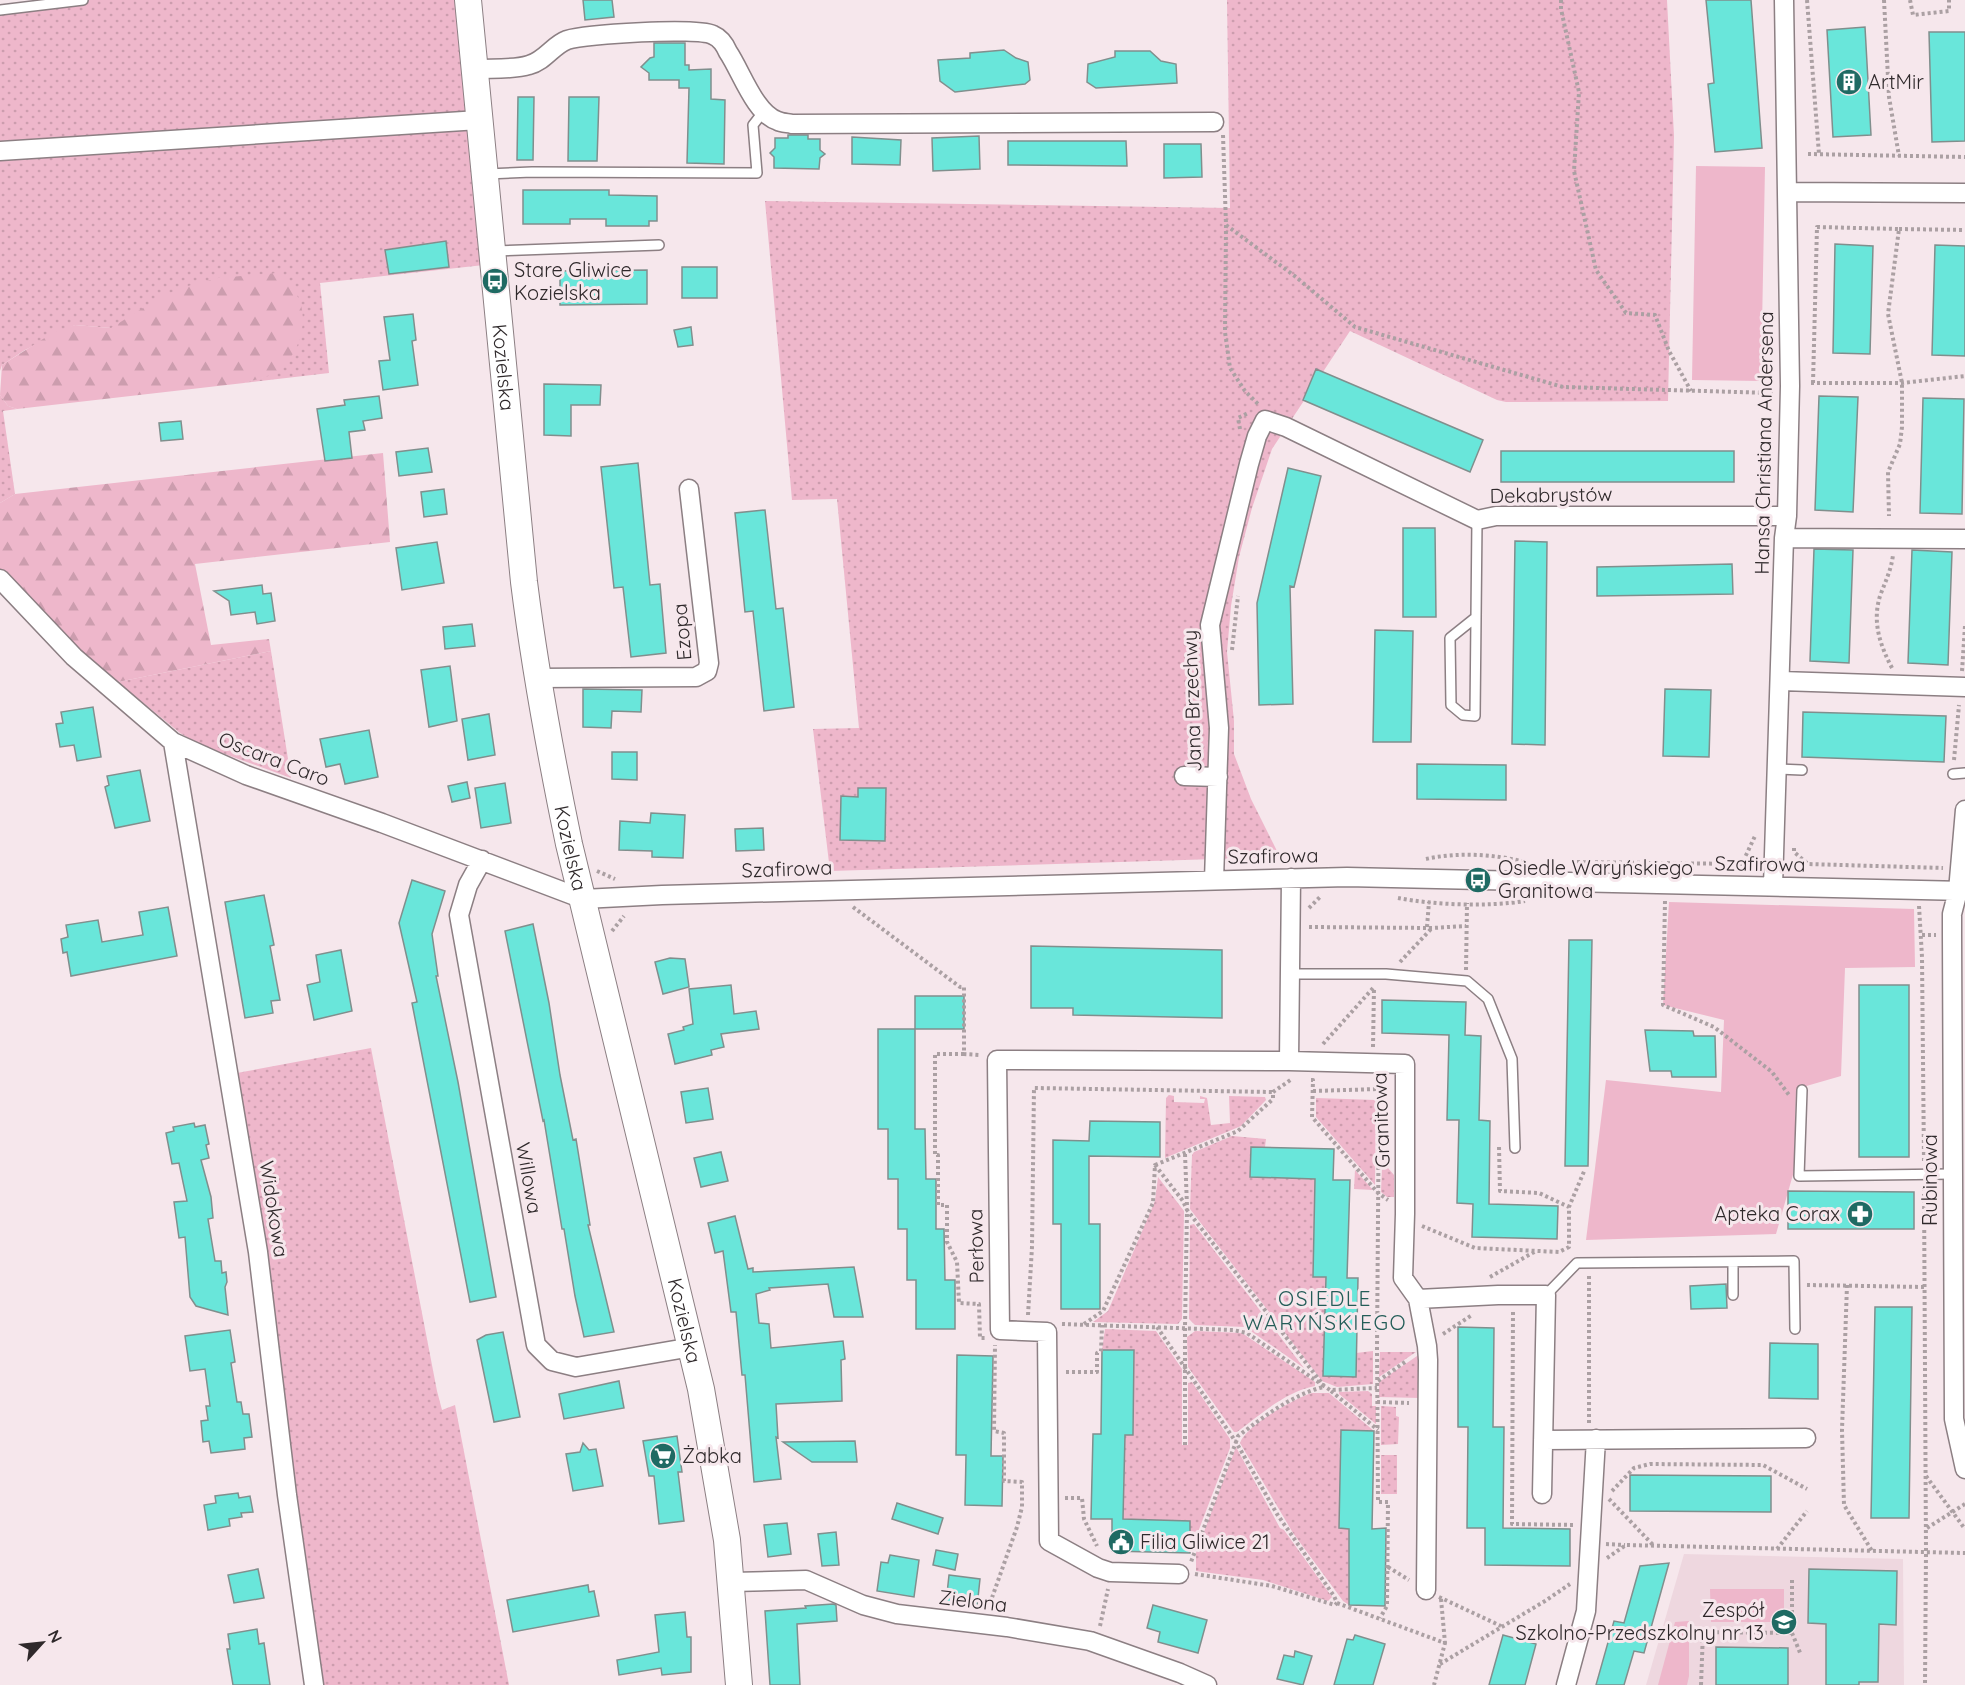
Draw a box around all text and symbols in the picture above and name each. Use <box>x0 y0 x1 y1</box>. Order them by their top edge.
building icon: ArtMir <box>1834 67 1864 97</box>
place label: ArtMir <box>1868 69 1924 94</box>
place label: Stare Gliwice Kozielska <box>514 257 632 305</box>
bus stop icon: Stare Gliwice Kozielska <box>480 266 510 296</box>
street label: Hansa Christiana Andersena <box>1749 311 1778 575</box>
street label: Kozielska <box>487 323 520 412</box>
street label: Dekabrystów <box>1489 481 1613 508</box>
street label: Ezopa <box>667 603 696 662</box>
street label: Jana Brzechwy <box>1177 630 1206 773</box>
street label: Oscara Caro <box>215 726 333 791</box>
street label: Kozielska <box>549 803 593 893</box>
street label: Szafirowa <box>1227 842 1319 869</box>
street label: Szafirowa <box>1714 850 1806 877</box>
street label: Szafirowa <box>741 854 833 883</box>
place label: Osiedle Waryńskiego Granitowa <box>1498 855 1693 903</box>
bus stop icon: Osiedle Waryńskiego Granitowa <box>1463 865 1493 895</box>
street label: Granitowa <box>1366 1072 1395 1168</box>
street label: Rubinowa <box>1917 1134 1942 1226</box>
street label: Willowa <box>511 1140 548 1215</box>
street label: Widokowa <box>255 1159 294 1259</box>
pharmacy icon: Apteka Corax <box>1845 1199 1875 1229</box>
place label: Apteka Corax <box>1714 1201 1840 1226</box>
street label: Perłowa <box>962 1208 989 1284</box>
street label: Kozielska <box>663 1275 707 1366</box>
district label: OSIEDLE WARYŃSKIEGO <box>1243 1285 1407 1335</box>
supermarket icon: Żabka <box>648 1441 678 1471</box>
place label: Żabka <box>682 1443 742 1468</box>
public building icon: Filia Gliwice 21 <box>1106 1527 1136 1557</box>
place label: Filia Gliwice 21 <box>1140 1529 1270 1554</box>
street label: Zielona <box>937 1584 1009 1617</box>
place label: Zespół Szkolno-Przedszkolny nr 13 <box>1516 1597 1764 1645</box>
school or university icon: Zespół Szkolno-Przedszkolny nr 13 <box>1769 1607 1799 1637</box>
north arrow <box>12 1613 72 1673</box>
text: N <box>44 1626 67 1646</box>

